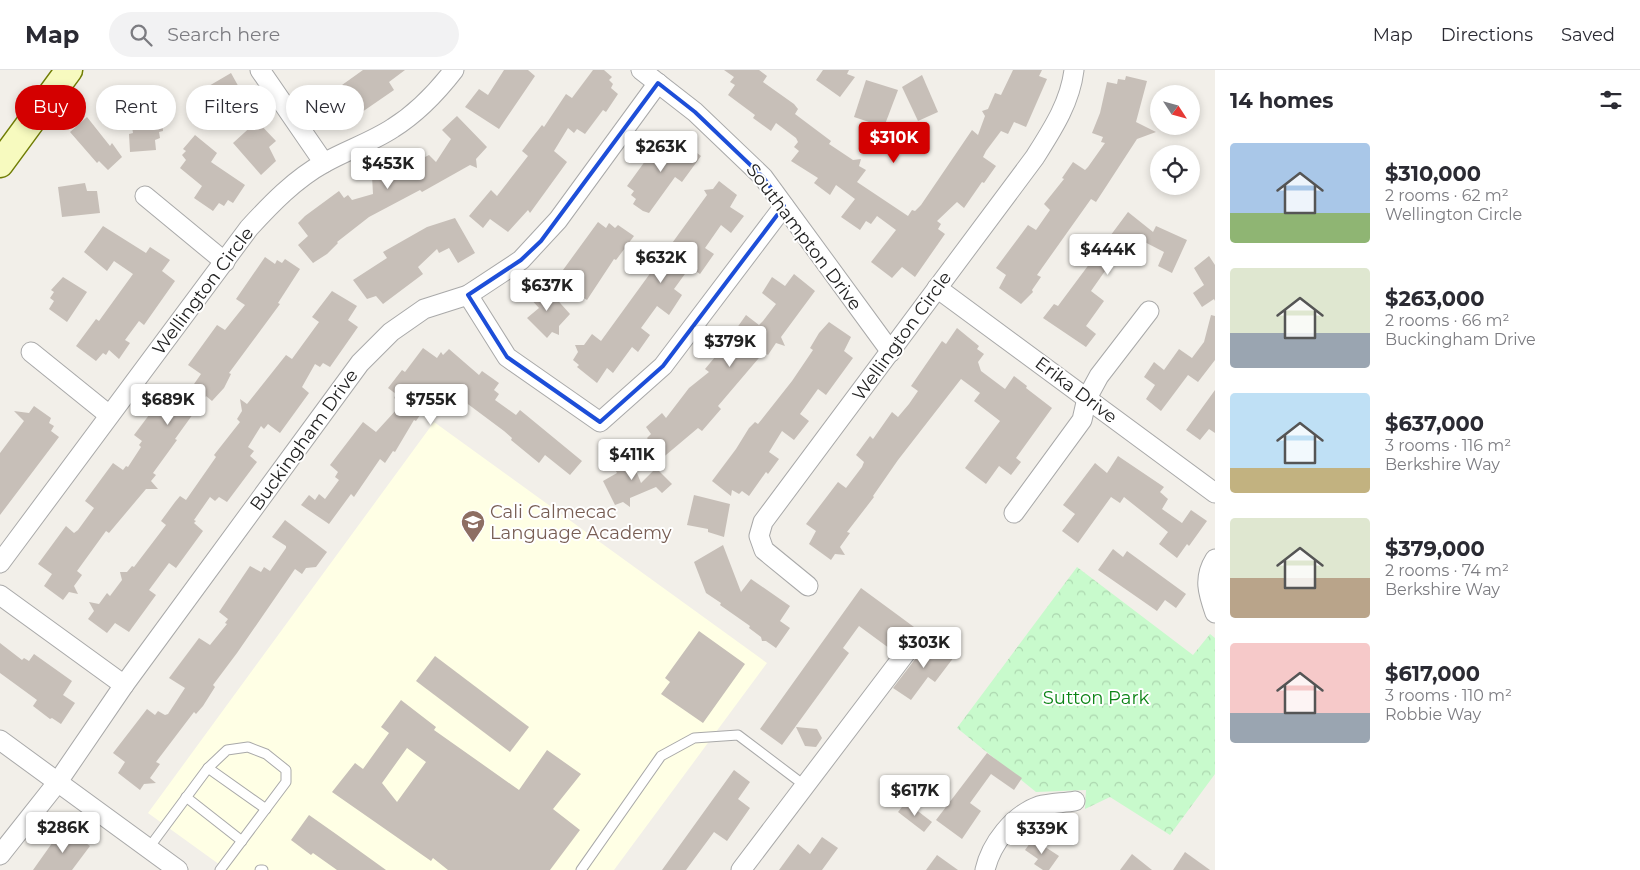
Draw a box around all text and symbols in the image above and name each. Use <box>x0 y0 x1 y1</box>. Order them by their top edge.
search box <box>109 12 459 57</box>
text: Map <box>25 20 79 49</box>
icon: search <box>127 21 155 49</box>
text: Search here <box>167 23 280 46</box>
text: Map <box>1373 24 1413 46</box>
text: Directions <box>1441 24 1533 46</box>
text: Saved <box>1561 24 1615 46</box>
chip: Buy <box>15 85 86 130</box>
chip: Rent <box>96 85 176 130</box>
chip: Filters <box>186 85 276 130</box>
chip: New <box>286 85 364 130</box>
north arrow <box>1150 85 1200 135</box>
map controls <box>1150 85 1200 195</box>
icon: filters <box>1597 86 1625 114</box>
text: 14 homes <box>1230 88 1334 113</box>
pin: $310K <box>859 122 929 164</box>
text: $310K <box>870 128 918 147</box>
pin: $263K <box>626 131 696 173</box>
text: $263K <box>635 137 687 156</box>
button: locate <box>1150 145 1200 195</box>
pin: $453K <box>353 148 423 190</box>
text: $453K <box>362 154 414 173</box>
street label: Southampton Drive <box>742 159 866 315</box>
text: $310,000 <box>1385 161 1481 186</box>
icon: home <box>1270 163 1330 223</box>
text: 2 rooms · 62 m² <box>1385 186 1509 205</box>
text: Wellington Circle <box>1385 205 1522 224</box>
street label: Wellington Circle <box>148 223 258 359</box>
pin: $444K <box>1073 234 1143 276</box>
text: $444K <box>1080 240 1136 259</box>
pin: $632K <box>626 242 696 284</box>
text: $632K <box>635 248 687 267</box>
street label: Wellington Circle <box>848 267 956 405</box>
pin: $637K <box>512 270 582 312</box>
text: $637K <box>521 276 573 295</box>
text: $263,000 <box>1385 286 1485 311</box>
icon: home <box>1270 288 1330 348</box>
text: 2 rooms · 66 m² <box>1385 311 1509 330</box>
pin: $379K <box>695 326 765 368</box>
text: Buckingham Drive <box>1385 330 1536 349</box>
text: $379K <box>704 332 756 351</box>
street label: Erika Drive <box>1031 352 1121 428</box>
street label: Buckingham Drive <box>245 365 363 515</box>
pin: $689K <box>133 384 203 426</box>
pin: $755K <box>396 384 466 426</box>
text: $689K <box>142 390 195 409</box>
text: $755K <box>406 390 456 409</box>
text: $637,000 <box>1385 411 1484 436</box>
icon: home <box>1270 413 1330 473</box>
text: 3 rooms · 116 m² <box>1385 436 1511 455</box>
pin: $411K <box>597 438 667 481</box>
text: $411K <box>609 445 655 464</box>
text: Berkshire Way <box>1385 455 1500 474</box>
place label: Cali Calmecac Language Academy <box>490 501 672 544</box>
school or university icon: Cali Calmecac Language Academy <box>460 509 486 543</box>
text: $379,000 <box>1385 536 1485 561</box>
icon: home <box>1270 538 1330 598</box>
text: 2 rooms · 74 m² <box>1385 561 1509 580</box>
text: Berkshire Way <box>1385 580 1500 599</box>
pin: $303K <box>889 626 959 669</box>
text: $303K <box>898 633 950 652</box>
text: $617,000 <box>1385 661 1480 686</box>
icon: home <box>1270 663 1330 723</box>
text: 3 rooms · 110 m² <box>1385 686 1512 705</box>
park label: Sutton Park <box>1043 687 1149 709</box>
text: Robbie Way <box>1385 705 1481 724</box>
pin: $617K <box>880 774 950 817</box>
text: $617K <box>891 781 939 800</box>
pin: $286K <box>28 812 98 854</box>
pin: $339K <box>1007 812 1077 855</box>
text: $286K <box>37 818 89 837</box>
text: $339K <box>1016 819 1068 838</box>

